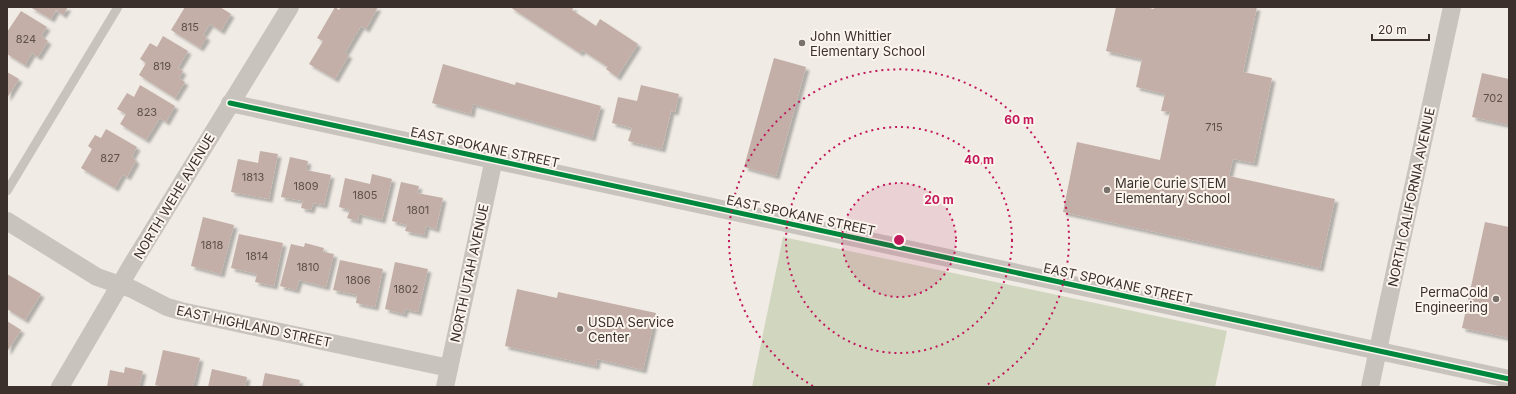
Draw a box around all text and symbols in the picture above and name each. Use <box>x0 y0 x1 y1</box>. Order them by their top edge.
scale bar <box>1372 16 1429 42</box>
house number: 815 <box>181 20 199 34</box>
text: 20 m <box>1378 22 1407 37</box>
place label: John Whittier Elementary School <box>810 28 925 59</box>
house number: 824 <box>16 32 36 46</box>
marker: John Whittier Elementary School <box>797 38 807 48</box>
house number: 819 <box>153 59 171 73</box>
house number: 702 <box>1483 91 1503 105</box>
house number: 823 <box>137 105 157 119</box>
street label: NORTH CALIFORNIA AVENUE <box>1384 106 1438 288</box>
text: 60 m <box>1004 112 1034 127</box>
house number: 715 <box>1205 120 1223 134</box>
street label: EAST SPOKANE STREET <box>409 123 561 171</box>
street label: NORTH WEHE AVENUE <box>130 130 218 262</box>
house number: 827 <box>100 151 120 165</box>
text: 40 m <box>964 152 994 167</box>
house number: 1813 <box>242 170 264 184</box>
place label: Marie Curie STEM Elementary School <box>1115 175 1230 206</box>
house number: 1809 <box>293 179 319 193</box>
marker: Marie Curie STEM Elementary School <box>1102 185 1112 195</box>
house number: 1805 <box>353 188 378 202</box>
street label: EAST SPOKANE STREET <box>725 191 877 239</box>
text: 20 m <box>924 192 954 207</box>
street label: NORTH UTAH AVENUE <box>446 202 492 344</box>
house number: 1801 <box>407 203 429 217</box>
centre of rings <box>892 233 906 247</box>
house number: 1818 <box>201 238 223 252</box>
house number: 1814 <box>246 249 268 263</box>
street label: EAST SPOKANE STREET <box>1042 259 1194 307</box>
house number: 1810 <box>297 260 319 274</box>
house number: 1806 <box>345 273 371 287</box>
house number: 1802 <box>394 282 418 296</box>
place label: PermaCold Engineering <box>1415 284 1488 315</box>
marker: PermaCold Engineering <box>1491 294 1501 304</box>
street label: EAST HIGHLAND STREET <box>175 302 333 350</box>
place label: USDA Service Center <box>588 314 674 345</box>
marker: USDA Service Center <box>575 324 585 334</box>

